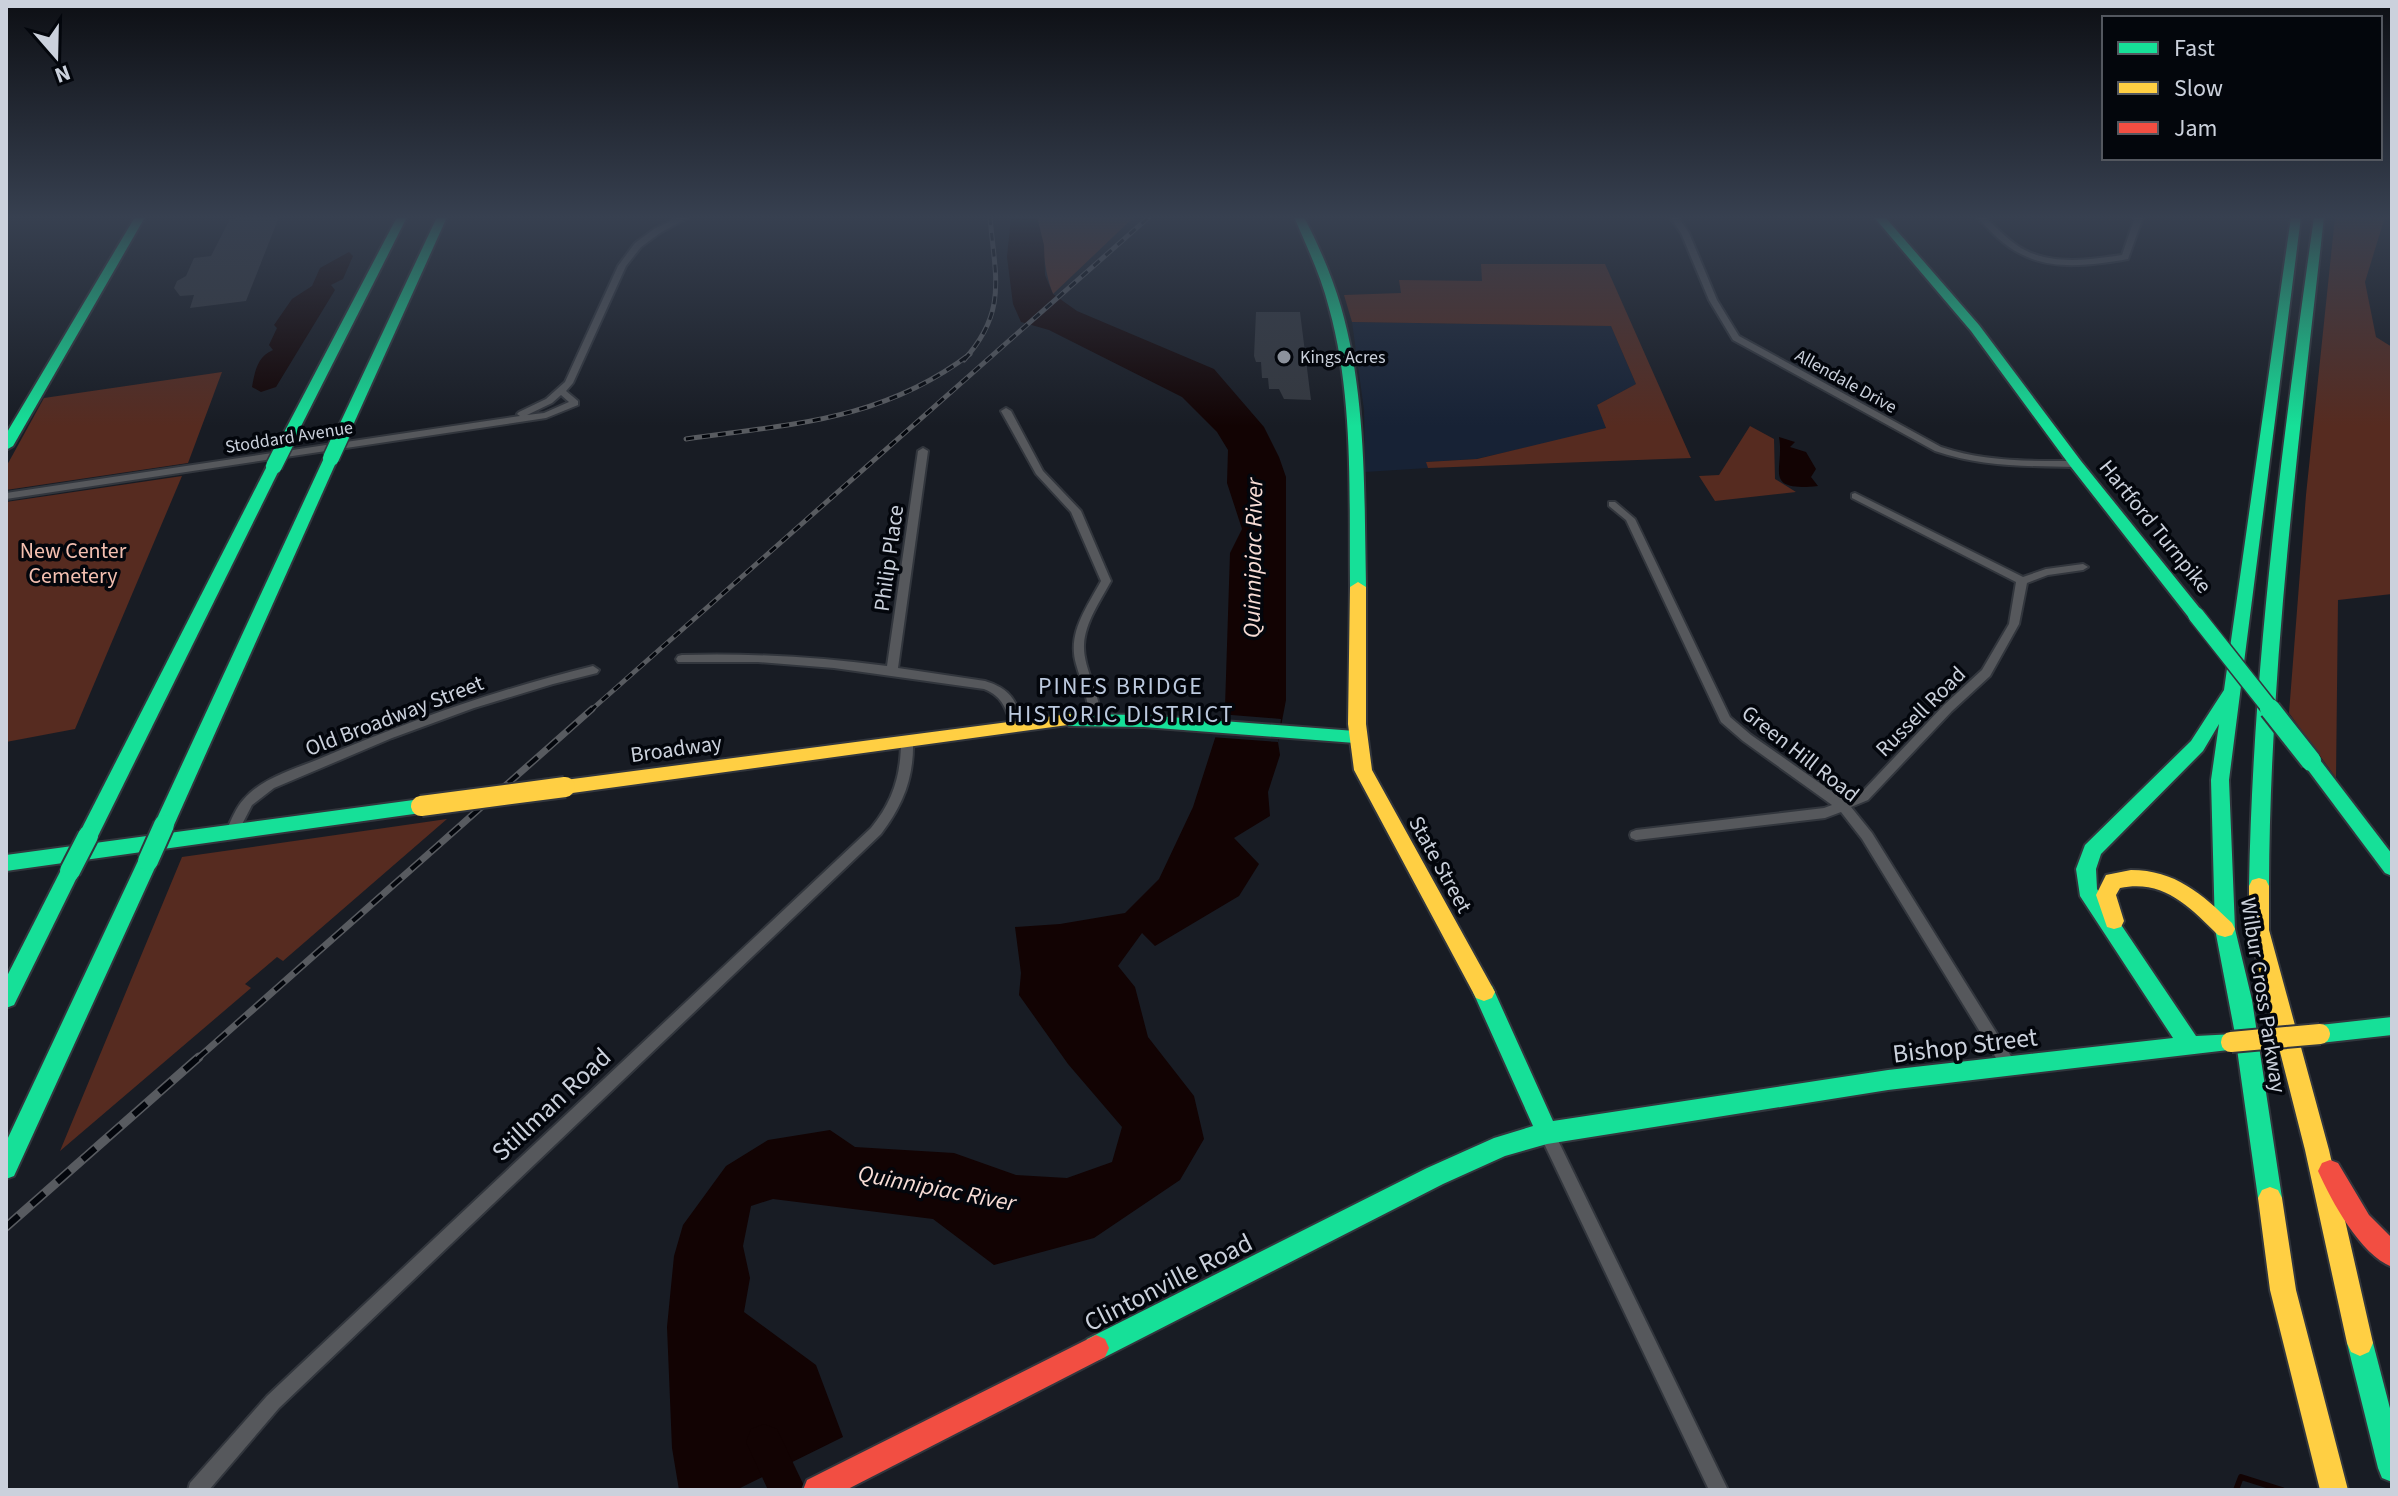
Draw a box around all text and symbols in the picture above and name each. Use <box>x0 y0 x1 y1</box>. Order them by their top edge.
north arrow <box>16 16 96 96</box>
legend <box>2102 16 2382 160</box>
text: Fast <box>2174 31 2215 66</box>
text: N <box>50 56 75 91</box>
text: Slow <box>2174 71 2223 106</box>
text: Jam <box>2174 111 2218 146</box>
street label: Allendale Drive <box>1790 343 1901 420</box>
place label: Kings Acres <box>1300 345 1385 370</box>
marker: Kings Acres <box>1275 348 1293 366</box>
street label: Stoddard Avenue <box>223 415 355 460</box>
street label: Hartford Turnpike <box>2091 453 2219 600</box>
water label: Quinnipiac River <box>1235 476 1272 638</box>
street label: Philip Place <box>866 503 912 613</box>
park label: New Center Cemetery <box>20 535 127 592</box>
street label: Russell Road <box>1868 659 1973 764</box>
street label: Old Broadway Street <box>301 667 489 765</box>
district label: PINES BRIDGE HISTORIC DISTRICT <box>1007 669 1235 732</box>
street label: Green Hill Road <box>1735 698 1866 810</box>
street label: Broadway <box>628 727 725 771</box>
street label: State Street <box>1400 810 1480 919</box>
street label: Wilbur Cross Parkway <box>2232 895 2294 1096</box>
street label: Bishop Street <box>1891 1018 2040 1073</box>
street label: Stillman Road <box>483 1039 619 1170</box>
water label: Quinnipiac River <box>855 1156 1021 1221</box>
street label: Clintonville Road <box>1078 1224 1259 1341</box>

